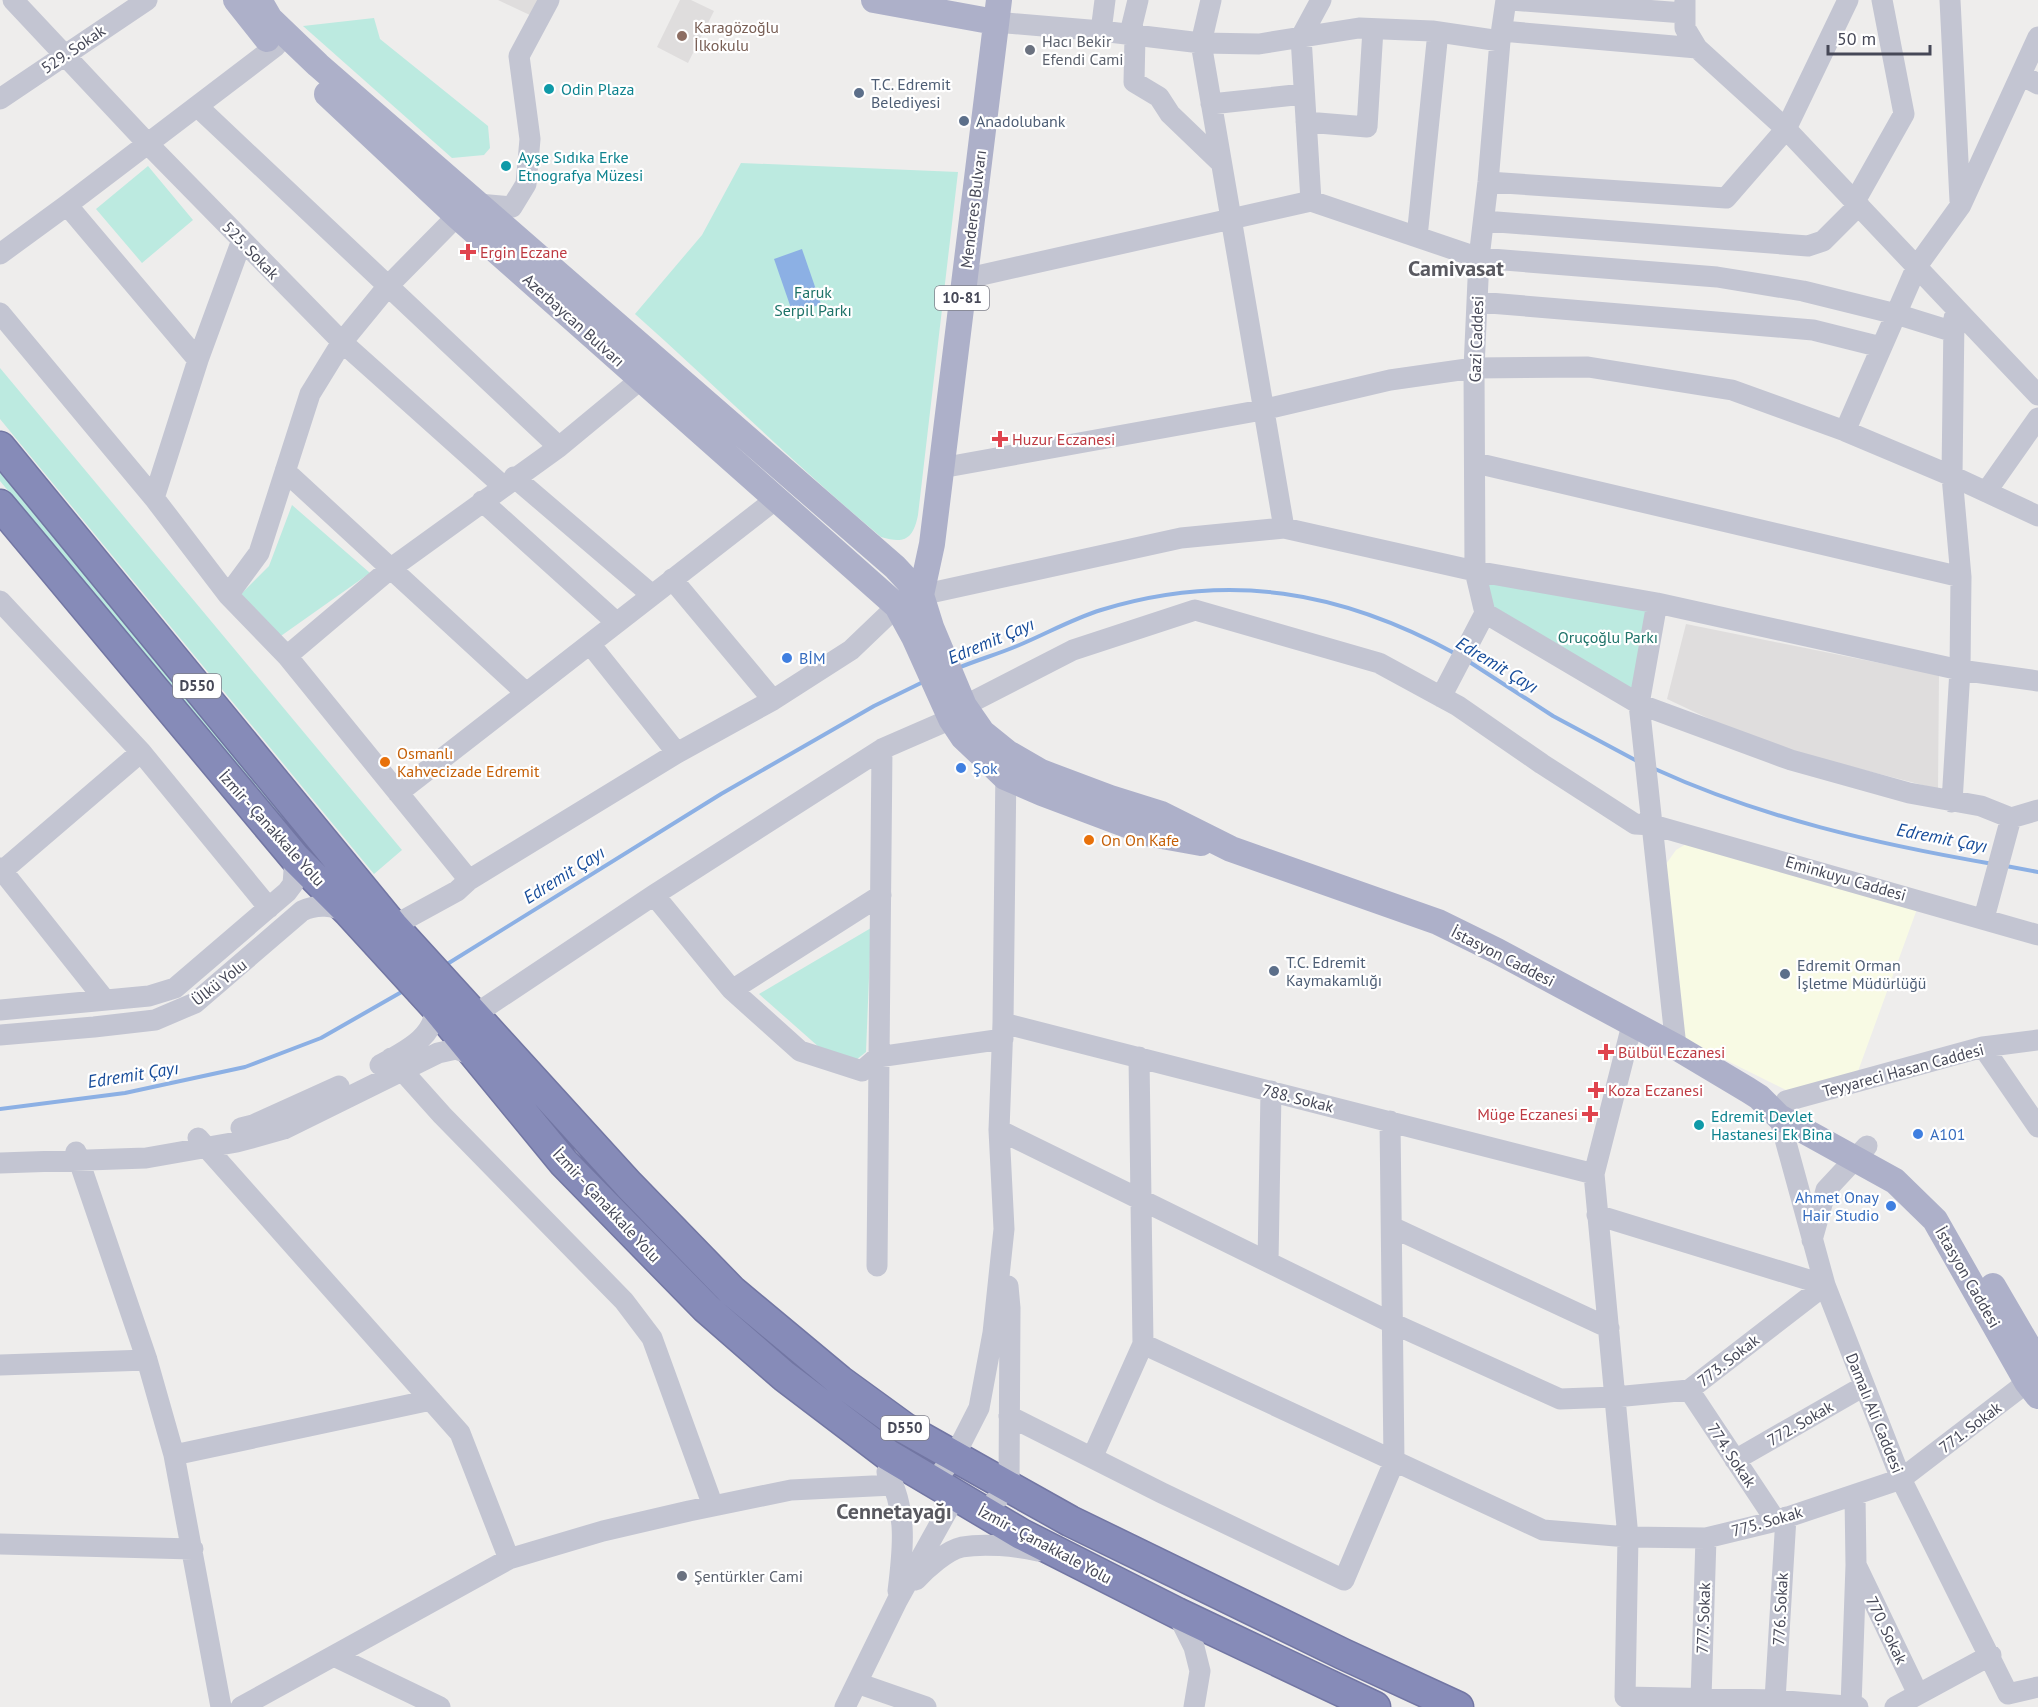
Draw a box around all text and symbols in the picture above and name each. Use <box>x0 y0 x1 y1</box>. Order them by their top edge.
place label: Karagözoğlu İlkokulu <box>694 17 779 55</box>
scale bar <box>1828 18 1930 56</box>
street label: 529. Sokak <box>37 20 109 78</box>
text: 50 m <box>1837 27 1876 50</box>
marker: Karagözoğlu İlkokulu <box>675 29 689 43</box>
place label: Hacı Bekir Efendi Cami <box>1042 31 1124 69</box>
marker: Hacı Bekir Efendi Cami <box>1023 43 1037 57</box>
place label: T.C. Edremit Belediyesi <box>871 74 951 112</box>
place label: Odin Plaza <box>561 79 635 99</box>
marker: Odin Plaza <box>542 82 556 96</box>
marker: T.C. Edremit Belediyesi <box>852 86 866 100</box>
place label: Anadolubank <box>976 111 1066 131</box>
marker: Anadolubank <box>957 114 971 128</box>
place label: Ayşe Sıdıka Erke Etnografya Müzesi <box>518 147 643 185</box>
street label: Menderes Bulvarı <box>956 149 990 269</box>
marker: Ayşe Sıdıka Erke Etnografya Müzesi <box>499 159 513 173</box>
street label: 525. Sokak <box>218 217 284 283</box>
place label: Ergin Eczane <box>480 242 567 262</box>
marker: Ergin Eczane <box>461 245 475 259</box>
district label: Camivasat <box>1408 254 1504 282</box>
street label: Azerbaycan Bulvarı <box>519 269 629 371</box>
park label: Faruk Serpil Parkı <box>774 282 852 320</box>
road number: 10-81 <box>935 286 989 310</box>
street label: Gazi Caddesi <box>1464 295 1488 383</box>
place label: Huzur Eczanesi <box>1012 429 1115 449</box>
marker: Huzur Eczanesi <box>993 432 1007 446</box>
water label: Edremit Çayı <box>944 612 1038 669</box>
park label: Oruçoğlu Parkı <box>1558 627 1658 647</box>
water label: Edremit Çayı <box>1452 631 1543 698</box>
place label: BİM <box>799 648 826 668</box>
marker: BİM <box>780 651 794 665</box>
road number: D550 <box>173 674 221 698</box>
place label: Osmanlı Kahvecizade Edremit <box>397 743 540 781</box>
marker: Osmanlı Kahvecizade Edremit <box>378 755 392 769</box>
place label: Şok <box>973 758 998 778</box>
marker: Şok <box>954 761 968 775</box>
street label: İzmir - Çanakkale Yolu <box>215 766 329 890</box>
water label: Edremit Çayı <box>1895 817 1990 858</box>
place label: On On Kafe <box>1101 830 1179 850</box>
marker: On On Kafe <box>1082 833 1096 847</box>
water label: Edremit Çayı <box>519 840 609 909</box>
street label: Eminkuyu Caddesi <box>1783 851 1909 905</box>
street label: İstasyon Caddesi <box>1448 921 1558 991</box>
place label: T.C. Edremit Kaymakamlığı <box>1286 952 1382 990</box>
street label: Ülkü Yolu <box>187 954 251 1010</box>
place label: Edremit Orman İşletme Müdürlüğü <box>1797 955 1926 993</box>
marker: T.C. Edremit Kaymakamlığı <box>1267 964 1281 978</box>
marker: Edremit Orman İşletme Müdürlüğü <box>1778 967 1792 981</box>
street label: Teyyareci Hasan Caddesi <box>1820 1039 1986 1101</box>
place label: Bülbül Eczanesi <box>1618 1042 1725 1062</box>
marker: Bülbül Eczanesi <box>1599 1045 1613 1059</box>
water label: Edremit Çayı <box>86 1056 180 1093</box>
street label: 788. Sokak <box>1260 1079 1336 1117</box>
place label: Koza Eczanesi <box>1608 1080 1703 1100</box>
marker: Koza Eczanesi <box>1589 1083 1603 1097</box>
place label: Müge Eczanesi <box>1477 1104 1578 1124</box>
place label: Edremit Devlet Hastanesi Ek Bina <box>1711 1106 1832 1144</box>
marker: Müge Eczanesi <box>1583 1107 1597 1121</box>
marker: Edremit Devlet Hastanesi Ek Bina <box>1692 1118 1706 1132</box>
place label: A101 <box>1930 1124 1966 1144</box>
marker: A101 <box>1911 1127 1925 1141</box>
street label: İzmir - Çanakkale Yolu <box>549 1144 665 1266</box>
place label: Ahmet Onay Hair Studio <box>1795 1187 1880 1225</box>
marker: Ahmet Onay Hair Studio <box>1884 1199 1898 1213</box>
street label: İstasyon Caddesi <box>1931 1223 2005 1331</box>
street label: 773. Sokak <box>1693 1329 1763 1390</box>
street label: Damalı Ali Caddesi <box>1842 1350 1908 1476</box>
street label: 772. Sokak <box>1763 1396 1837 1450</box>
street label: 771. Sokak <box>1935 1397 2005 1457</box>
road number: D550 <box>881 1416 929 1440</box>
street label: 774. Sokak <box>1703 1419 1761 1491</box>
district label: Cennetayağı <box>836 1497 952 1525</box>
street label: İzmir - Çanakkale Yolu <box>974 1500 1116 1588</box>
street label: 775. Sokak <box>1729 1501 1805 1541</box>
place label: Şentürkler Cami <box>694 1566 803 1586</box>
marker: Şentürkler Cami <box>675 1569 689 1583</box>
street label: 776. Sokak <box>1768 1572 1792 1646</box>
street label: 777. Sokak <box>1692 1582 1714 1654</box>
street label: 770. Sokak <box>1862 1593 1912 1667</box>

